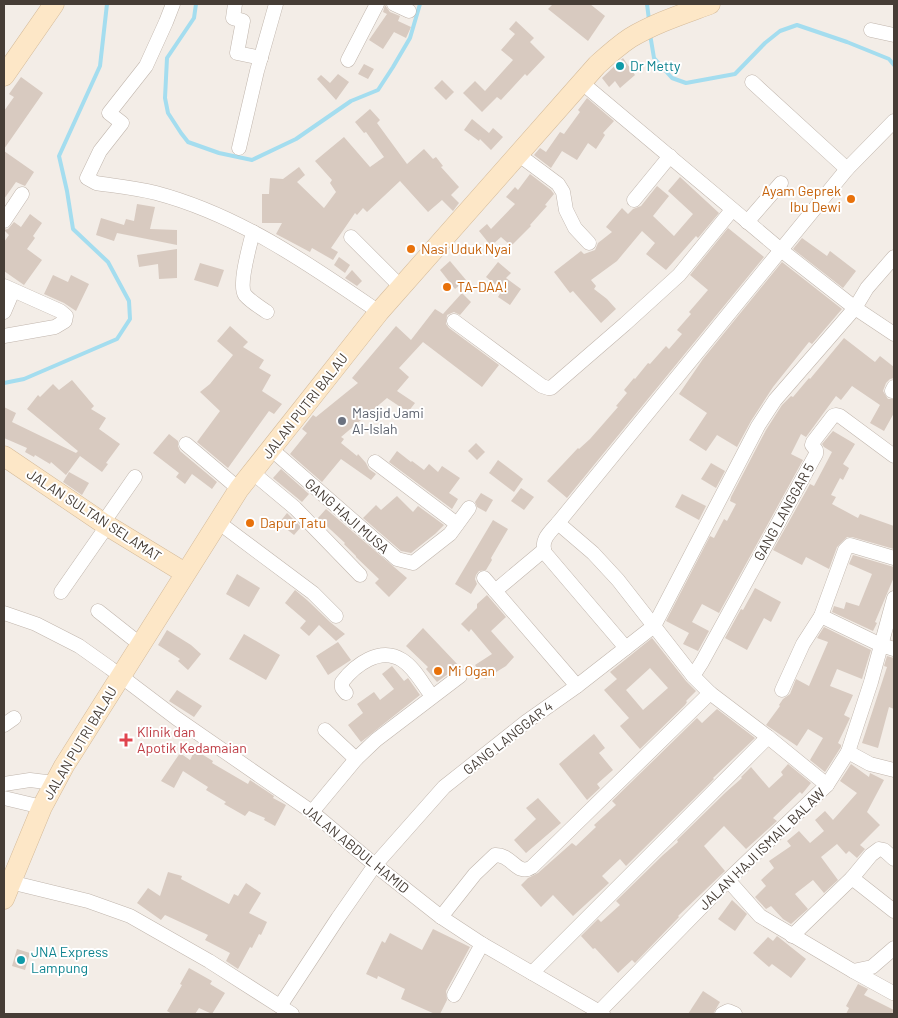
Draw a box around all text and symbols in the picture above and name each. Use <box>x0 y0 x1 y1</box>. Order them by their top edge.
place label: Dr Metty <box>630 57 681 74</box>
marker: Dr Metty <box>614 60 626 72</box>
place label: Ayam Geprek Ibu Dewi <box>762 182 841 215</box>
marker: Ayam Geprek Ibu Dewi <box>845 193 857 205</box>
place label: Nasi Uduk Nyai <box>421 240 511 257</box>
marker: Nasi Uduk Nyai <box>405 243 417 255</box>
place label: TA-DAA! <box>457 278 508 295</box>
marker: TA-DAA! <box>441 281 453 293</box>
street label: JALAN PUTRI BALAU <box>258 350 351 462</box>
place label: Masjid Jami Al-Islah <box>352 404 424 437</box>
marker: Masjid Jami Al-Islah <box>336 415 348 427</box>
street label: GANG LANGGAR 5 <box>750 460 817 563</box>
street label: JALAN SULTAN SELAMAT <box>24 465 165 564</box>
street label: GANG HAJI MUSA <box>302 474 393 557</box>
place label: Dapur Tatu <box>260 514 326 531</box>
marker: Dapur Tatu <box>244 517 256 529</box>
place label: Mi Ogan <box>448 662 495 679</box>
marker: Mi Ogan <box>432 665 444 677</box>
street label: JALAN PUTRI BALAU <box>39 683 120 802</box>
street label: GANG LANGGAR 4 <box>459 697 556 778</box>
place label: Klinik dan Apotik Kedamaian <box>137 723 247 756</box>
marker: Klinik dan Apotik Kedamaian <box>119 733 133 747</box>
street label: JALAN HAJI ISMAIL BALAW <box>695 784 828 913</box>
street label: JALAN ABDUL HAMID <box>300 801 413 897</box>
place label: JNA Express Lampung <box>31 943 109 976</box>
marker: JNA Express Lampung <box>15 954 27 966</box>

